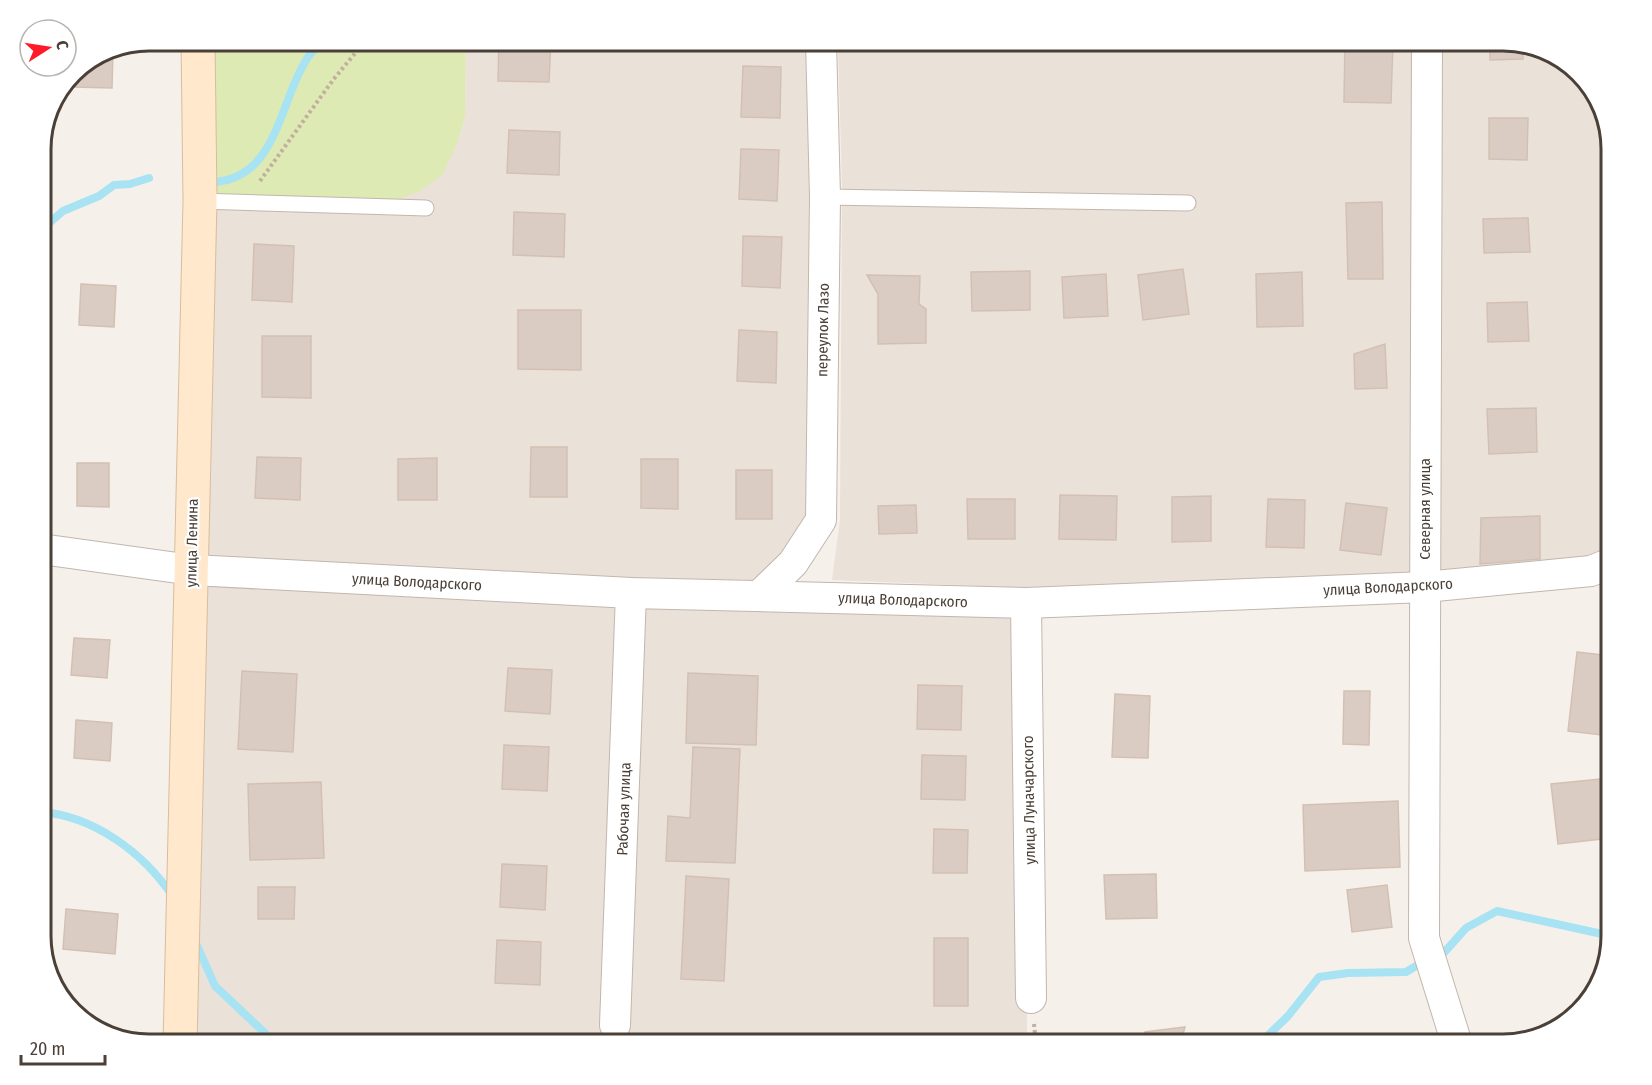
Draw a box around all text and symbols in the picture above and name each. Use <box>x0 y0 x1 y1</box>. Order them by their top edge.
north arrow <box>18 18 78 78</box>
text: С <box>52 39 72 52</box>
street label: переулок Лазо <box>813 283 833 377</box>
street label: Северная улица <box>1416 458 1434 560</box>
street label: улица Ленина <box>182 498 202 588</box>
street label: улица Володарского <box>352 570 482 594</box>
street label: улица Володарского <box>1323 575 1453 599</box>
street label: улица Володарского <box>838 589 968 611</box>
street label: улица Луначарского <box>1019 735 1039 865</box>
street label: Рабочая улица <box>613 762 635 856</box>
scale bar <box>21 1028 105 1066</box>
text: 20 m <box>30 1038 65 1060</box>

